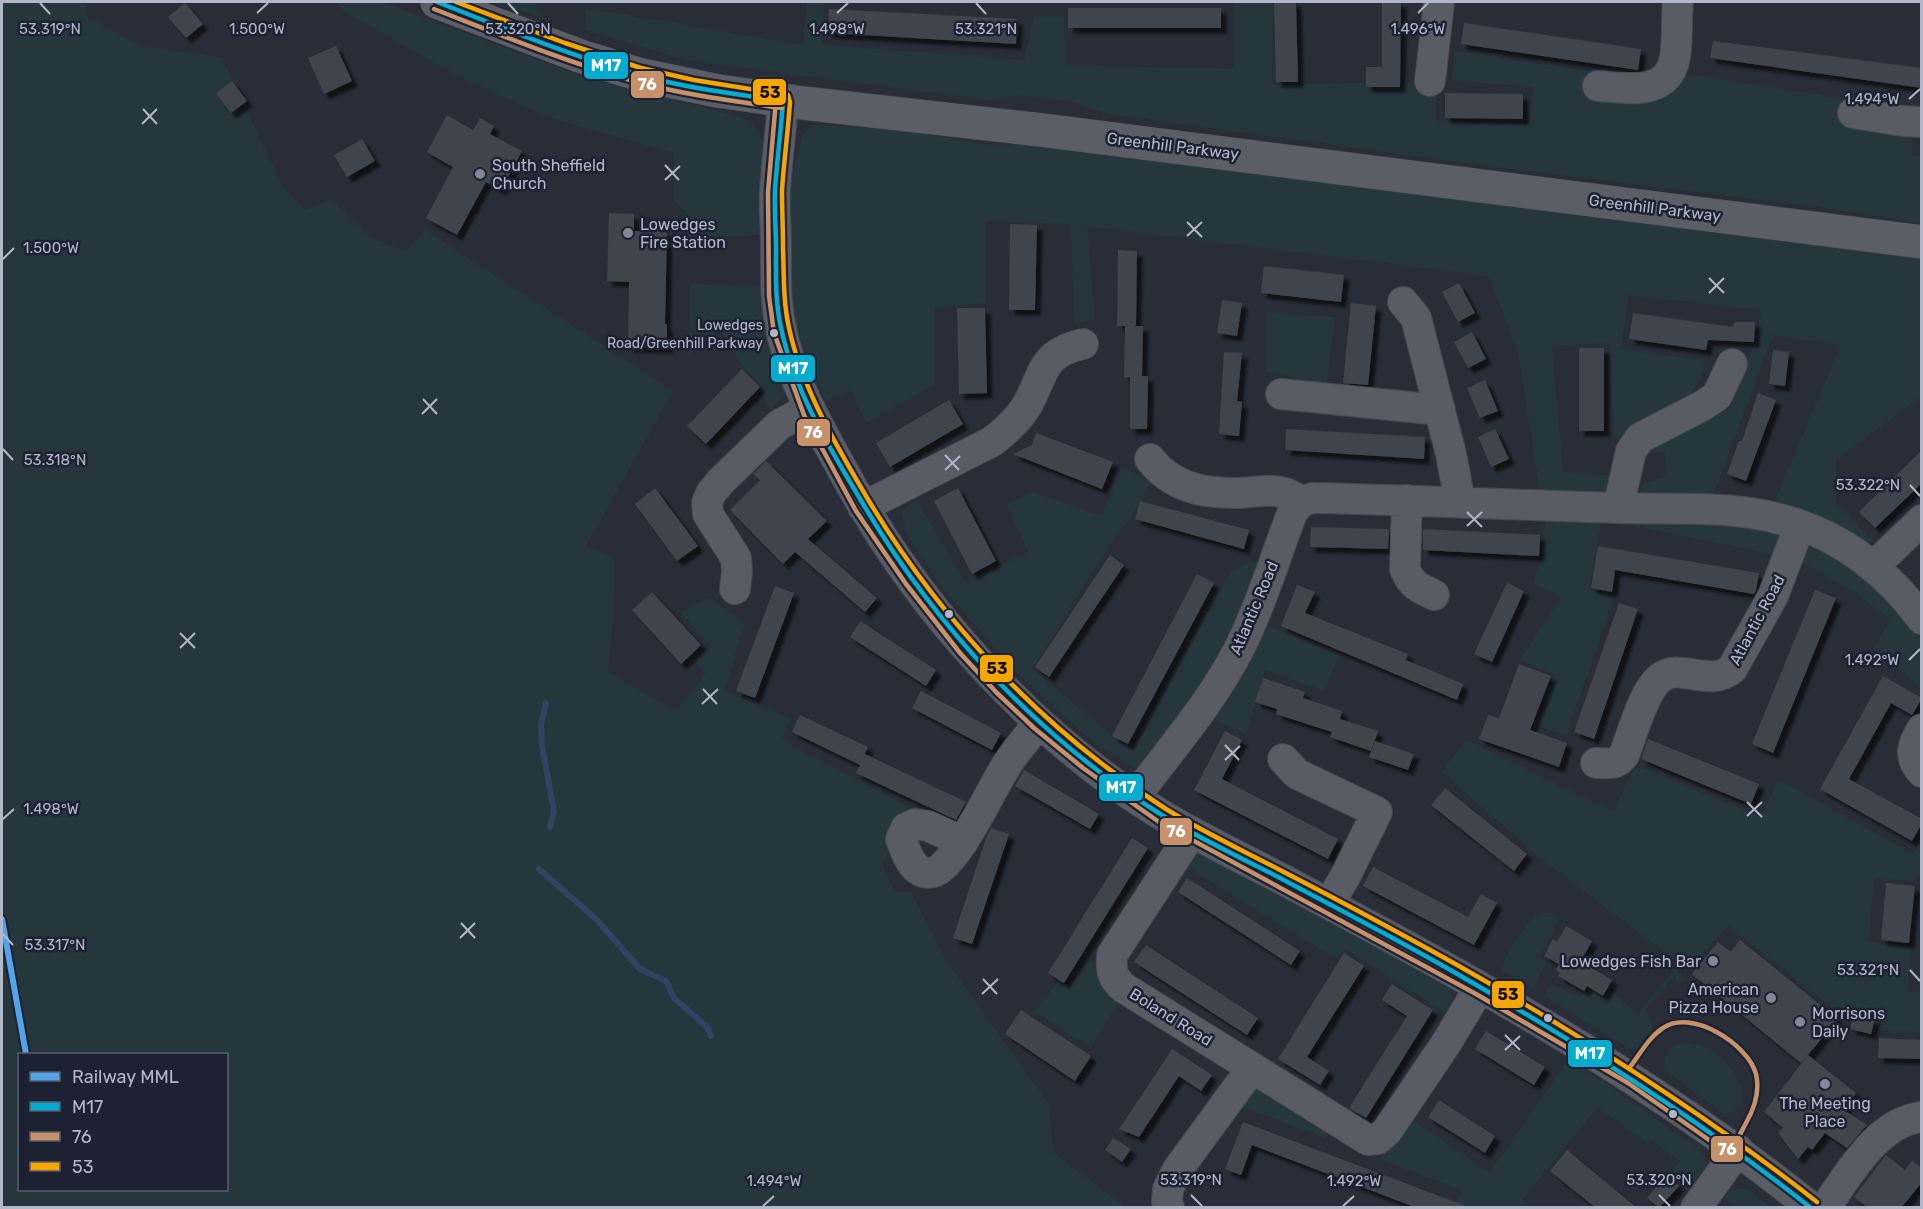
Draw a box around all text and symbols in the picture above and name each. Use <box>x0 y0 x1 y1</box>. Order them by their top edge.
text: 53.319°N <box>19 20 81 38</box>
text: 1.500°W <box>229 20 285 38</box>
text: 53.320°N <box>485 20 551 38</box>
text: 1.498°W <box>809 20 865 38</box>
text: 53.321°N <box>955 20 1017 38</box>
text: 1.496°W <box>1391 20 1445 38</box>
line badge: M17 <box>583 51 629 80</box>
text: M17 <box>591 56 621 75</box>
line badge: 76 <box>630 70 665 99</box>
text: 76 <box>637 75 657 94</box>
line badge: 53 <box>752 78 787 106</box>
text: 53 <box>760 83 780 102</box>
text: 1.494°W <box>1845 90 1900 108</box>
street label: Greenhill Parkway <box>1106 128 1240 164</box>
place label: South Sheffield Church <box>492 156 605 193</box>
marker: South Sheffield Church <box>473 167 487 181</box>
street label: Greenhill Parkway <box>1588 190 1722 226</box>
place label: Lowedges Fire Station <box>640 215 726 252</box>
marker: Lowedges Fire Station <box>621 226 635 240</box>
text: 1.500°W <box>23 239 79 257</box>
place label: Lowedges Road/Greenhill Parkway <box>607 317 763 352</box>
marker: Lowedges Road/Greenhill Parkway <box>768 327 780 339</box>
line badge: M17 <box>770 354 816 383</box>
text: M17 <box>778 359 808 378</box>
line badge: 76 <box>796 418 831 447</box>
text: 76 <box>803 423 823 442</box>
text: 53.318°N <box>24 451 86 469</box>
text: 53.322°N <box>1836 476 1900 494</box>
street label: Atlantic Road <box>1226 558 1282 658</box>
street label: Atlantic Road <box>1725 572 1789 668</box>
unlabelled marker <box>943 608 955 620</box>
text: 1.492°W <box>1845 651 1899 669</box>
line badge: 53 <box>979 654 1014 683</box>
text: 53 <box>987 659 1007 678</box>
line badge: M17 <box>1098 773 1144 802</box>
text: M17 <box>1106 778 1136 797</box>
text: 1.498°W <box>23 800 79 818</box>
line badge: 76 <box>1159 817 1193 846</box>
text: 76 <box>1166 822 1186 841</box>
text: 53.317°N <box>25 936 85 954</box>
place label: Lowedges Fish Bar <box>1561 952 1701 971</box>
marker: Lowedges Fish Bar <box>1706 954 1720 968</box>
text: 53.321°N <box>1837 961 1899 979</box>
line badge: 53 <box>1491 980 1525 1009</box>
place label: American Pizza House <box>1668 980 1759 1017</box>
street label: Boland Road <box>1126 984 1216 1050</box>
text: 53 <box>1498 985 1518 1004</box>
marker: American Pizza House <box>1764 991 1778 1005</box>
place label: Morrisons Daily <box>1812 1004 1885 1041</box>
unlabelled marker <box>1542 1012 1554 1024</box>
marker: Morrisons Daily <box>1793 1015 1807 1029</box>
line badge: M17 <box>1567 1039 1613 1068</box>
text: M17 <box>1575 1044 1605 1063</box>
legend <box>18 1053 228 1191</box>
text: Railway MML <box>72 1066 179 1088</box>
marker: The Meeting Place <box>1818 1077 1832 1091</box>
place label: The Meeting Place <box>1779 1094 1871 1131</box>
text: M17 <box>72 1096 103 1118</box>
unlabelled marker <box>1667 1108 1679 1120</box>
text: 76 <box>72 1126 92 1148</box>
line badge: 76 <box>1710 1135 1744 1163</box>
text: 76 <box>1717 1140 1737 1159</box>
text: 53 <box>72 1156 94 1178</box>
text: 53.319°N <box>1160 1171 1222 1189</box>
text: 53.320°N <box>1626 1171 1692 1189</box>
text: 1.494°W <box>747 1172 802 1190</box>
text: 1.492°W <box>1327 1172 1381 1190</box>

